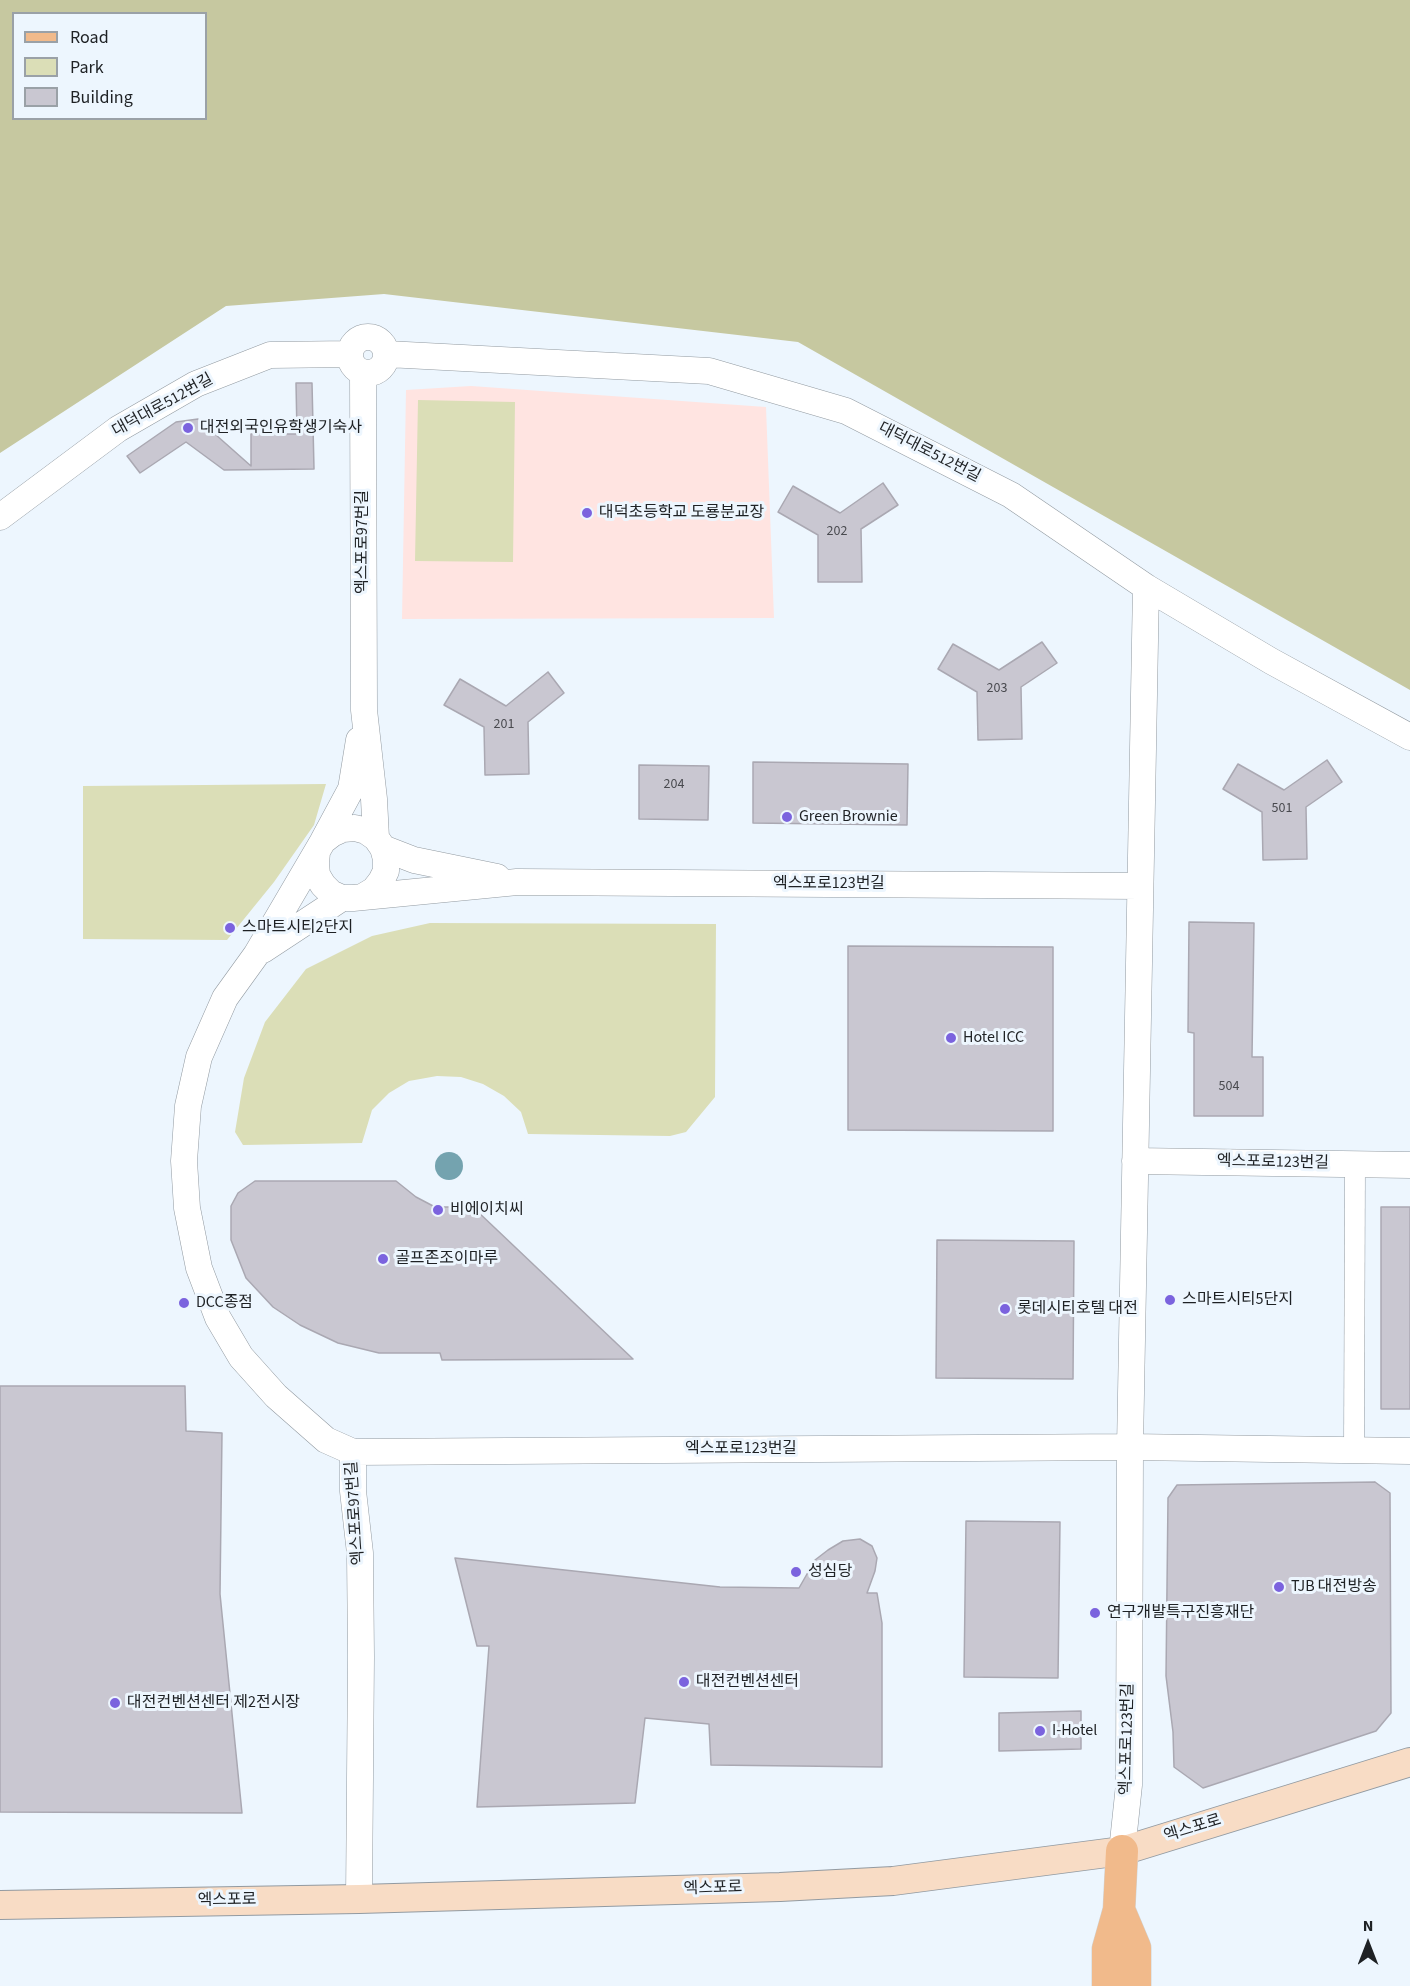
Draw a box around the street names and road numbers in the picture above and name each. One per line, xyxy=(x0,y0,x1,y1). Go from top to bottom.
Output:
street label: 대덕대로512번길 xyxy=(109,370,217,442)
street label: 대덕대로512번길 xyxy=(875,419,983,487)
street label: 엑스포로97번길 xyxy=(353,490,373,594)
street label: 엑스포로123번길 xyxy=(773,874,885,894)
street label: 엑스포로123번길 xyxy=(1217,1152,1329,1174)
street label: 엑스포로123번길 xyxy=(685,1439,797,1459)
street label: 엑스포로97번길 xyxy=(343,1460,369,1566)
street label: 엑스포로123번길 xyxy=(1117,1683,1139,1795)
street label: 엑스포로 xyxy=(1162,1811,1224,1847)
street label: 엑스포로 xyxy=(683,1878,743,1900)
street label: 엑스포로 xyxy=(197,1891,257,1911)

